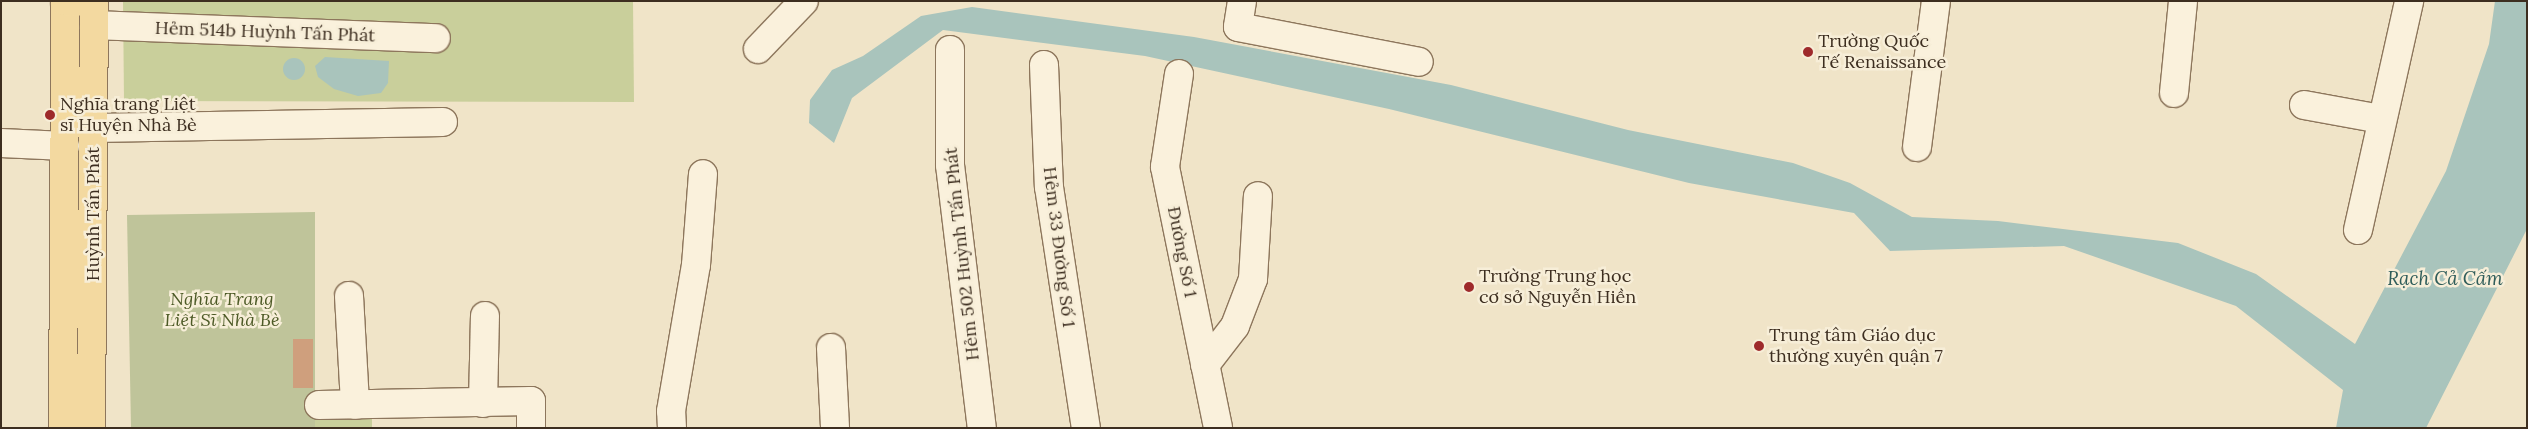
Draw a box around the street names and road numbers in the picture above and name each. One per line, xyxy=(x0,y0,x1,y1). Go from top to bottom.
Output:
street label: Hẻm 514b Huỳnh Tấn Phát xyxy=(154,17,376,47)
street label: Hẻm 502 Huỳnh Tấn Phát xyxy=(940,146,984,362)
street label: Huỳnh Tấn Phát xyxy=(82,147,104,281)
street label: Hẻm 33 Đường Số 1 xyxy=(1038,165,1080,329)
street label: Đường Số 1 xyxy=(1163,205,1201,299)

